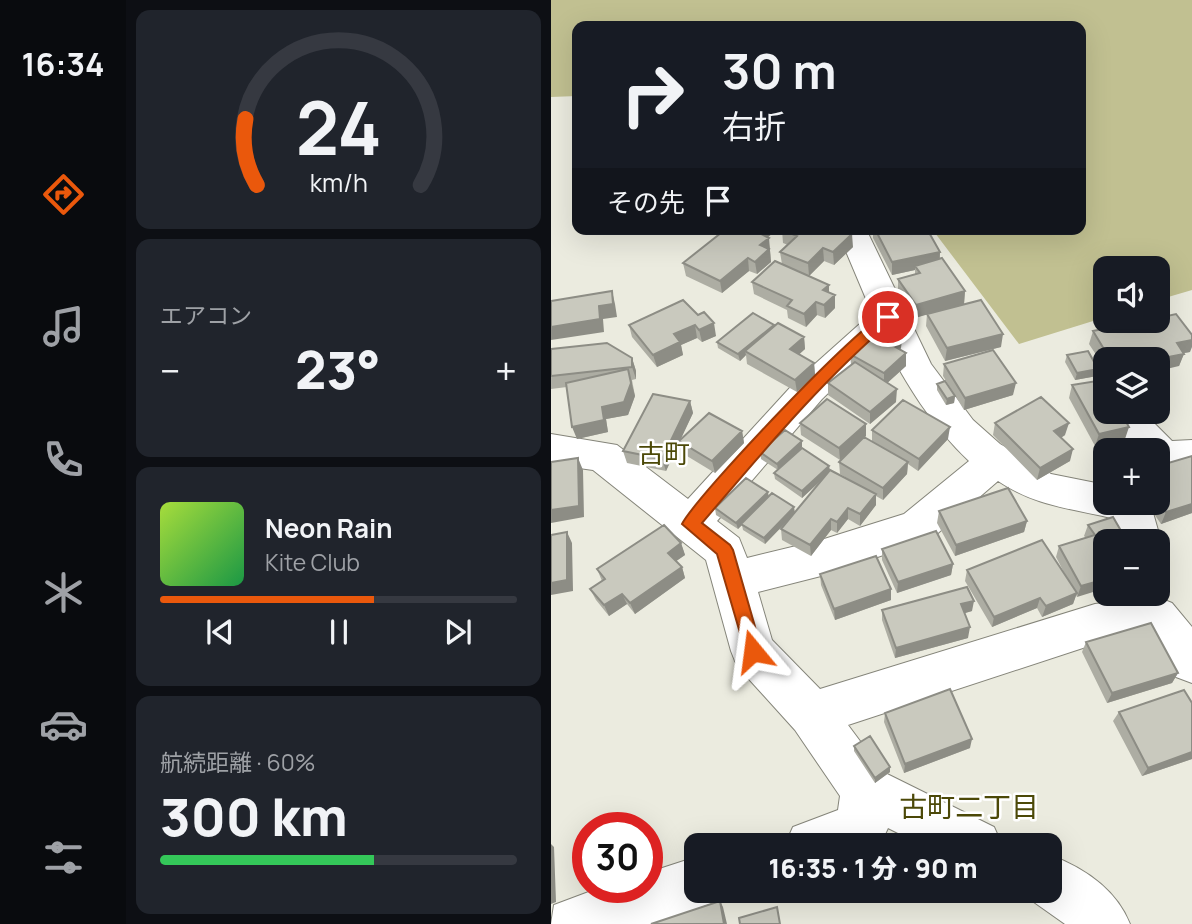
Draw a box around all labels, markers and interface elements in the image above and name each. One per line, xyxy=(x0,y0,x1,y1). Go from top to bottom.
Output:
text: 30 m xyxy=(722,37,837,104)
text: 16:34 xyxy=(22,42,104,86)
icon: right xyxy=(607,49,698,140)
text: 24 xyxy=(295,78,382,178)
text: 右折 xyxy=(722,104,786,148)
text: km/h xyxy=(309,165,368,200)
icon: directions xyxy=(39,170,88,219)
icon: arrive xyxy=(699,182,737,220)
text: その先 xyxy=(607,184,685,220)
map controls xyxy=(1093,256,1170,606)
button: sound xyxy=(1093,256,1170,333)
pin xyxy=(858,287,918,347)
icon: arrive xyxy=(869,298,907,336)
text: エアコン xyxy=(160,299,252,331)
icon: music xyxy=(39,302,88,351)
text: 23° xyxy=(295,334,381,405)
text: − xyxy=(160,344,181,396)
text: + xyxy=(495,344,517,396)
button: layers xyxy=(1093,347,1170,424)
icon: phone xyxy=(39,435,88,484)
district label: 古町 xyxy=(638,435,690,471)
button: + xyxy=(1093,438,1170,515)
text: Neon Rain xyxy=(265,510,393,546)
button: − xyxy=(1093,529,1170,606)
text: Kite Club xyxy=(265,546,360,578)
icon: climate xyxy=(39,568,88,617)
icon: previous xyxy=(201,613,239,651)
icon: pause xyxy=(320,613,358,651)
icon: next xyxy=(439,613,477,651)
position arrow xyxy=(716,614,790,688)
icon: car xyxy=(39,700,88,749)
text: 航続距離 · 60% xyxy=(160,746,315,778)
text: 300 km xyxy=(160,781,348,852)
district label: 古町二丁目 xyxy=(899,787,1039,825)
speed limit sign: 30 xyxy=(572,812,663,903)
icon: filters xyxy=(39,833,88,882)
text: 16:35 · 1 分 · 90 m xyxy=(768,850,978,886)

